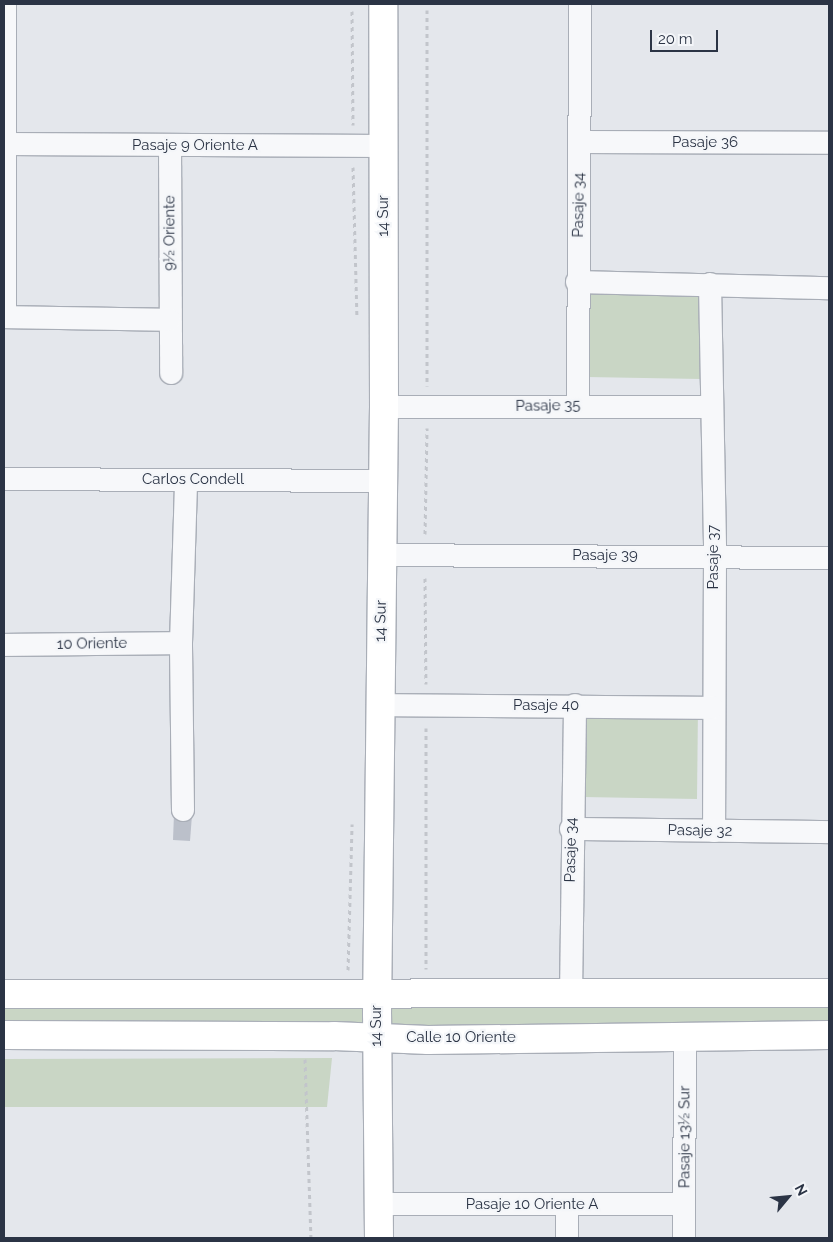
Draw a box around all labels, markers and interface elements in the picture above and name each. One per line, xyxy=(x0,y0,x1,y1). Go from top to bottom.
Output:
scale bar xyxy=(653,20,720,52)
text: 20 m xyxy=(658,30,693,48)
street label: Pasaje 36 xyxy=(672,134,738,152)
street label: Pasaje 9 Oriente A xyxy=(132,137,258,155)
street label: Pasaje 34 xyxy=(569,172,589,238)
street label: 9½ Oriente xyxy=(161,195,179,271)
street label: 14 Sur xyxy=(375,195,393,237)
street label: Pasaje 35 xyxy=(515,396,581,416)
street label: Carlos Condell xyxy=(142,471,244,489)
street label: Pasaje 37 xyxy=(705,525,723,589)
street label: Pasaje 39 xyxy=(572,547,638,565)
street label: 14 Sur xyxy=(372,600,390,642)
street label: 10 Oriente xyxy=(57,634,127,654)
street label: Pasaje 40 xyxy=(513,697,579,715)
street label: Pasaje 34 xyxy=(561,817,581,883)
street label: Pasaje 32 xyxy=(668,821,732,841)
street label: 14 Sur xyxy=(368,1005,386,1047)
street label: Calle 10 Oriente xyxy=(406,1029,516,1047)
street label: Pasaje 13½ Sur xyxy=(676,1086,694,1188)
north arrow xyxy=(763,1172,813,1222)
text: N xyxy=(792,1181,811,1198)
street label: Pasaje 10 Oriente A xyxy=(465,1196,599,1214)

